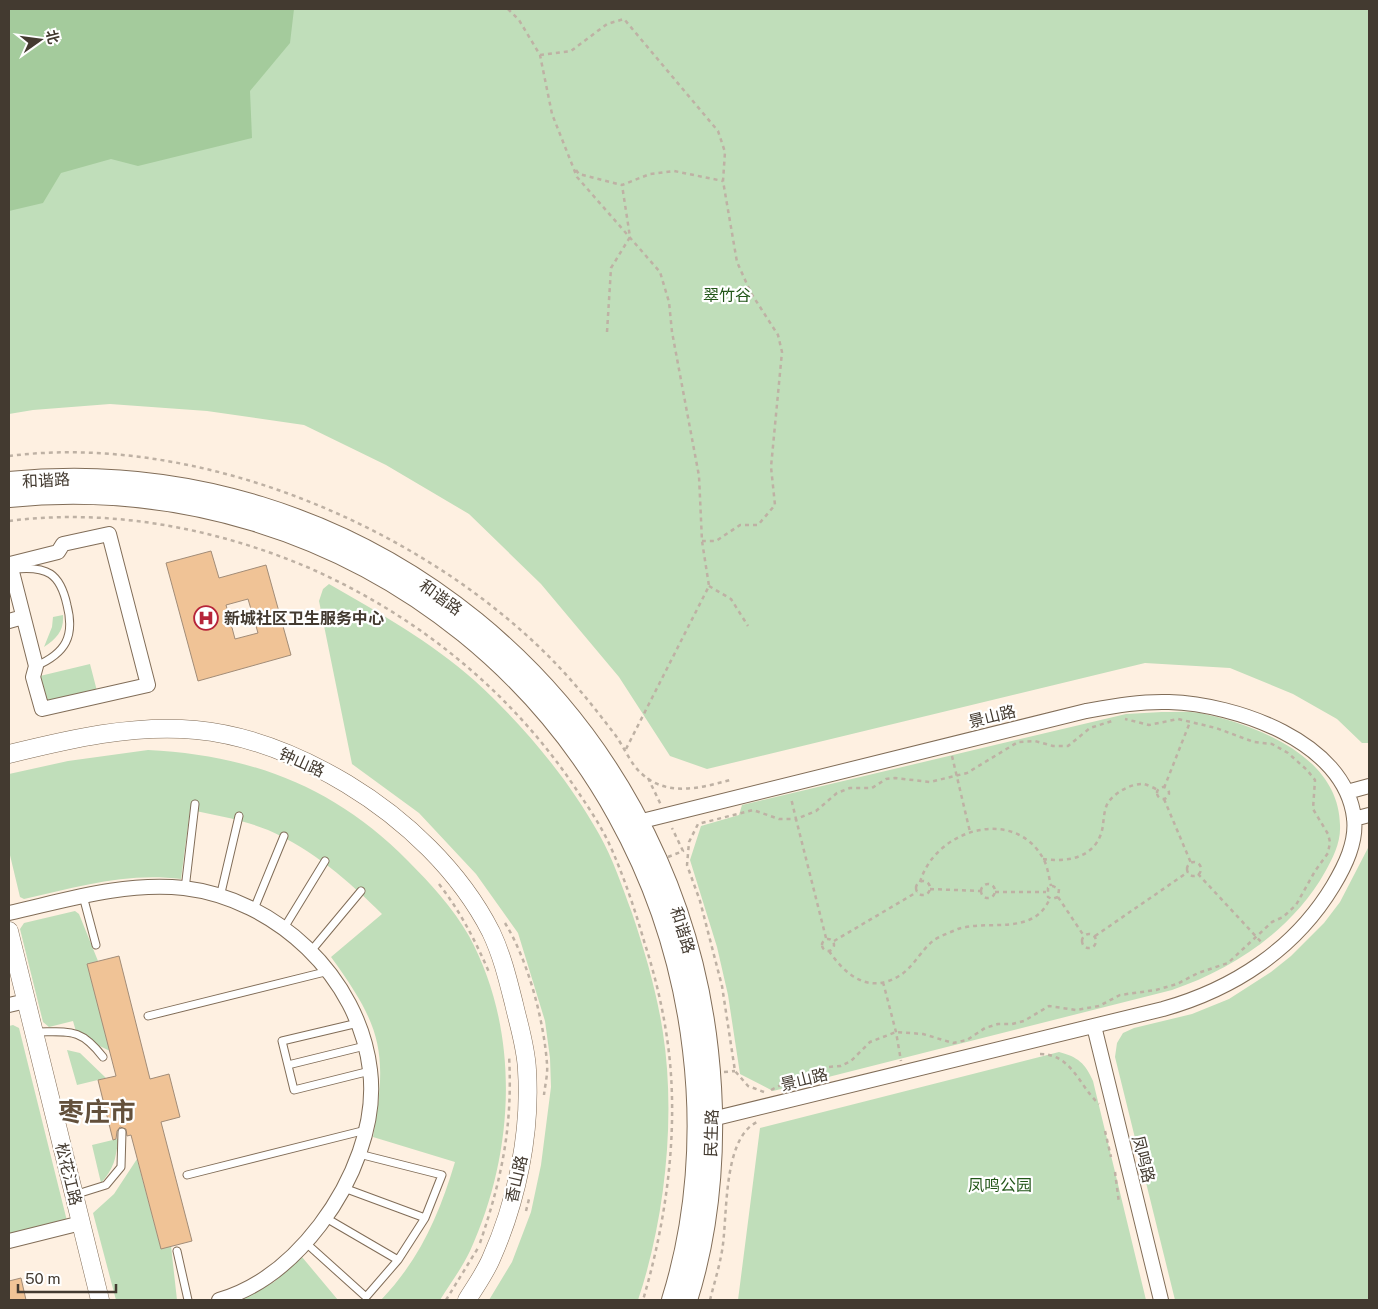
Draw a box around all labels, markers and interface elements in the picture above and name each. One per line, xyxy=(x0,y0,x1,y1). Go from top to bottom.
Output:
north arrow xyxy=(15,15,65,65)
text: 北 xyxy=(43,28,62,46)
park label: 翠竹谷 xyxy=(703,286,751,305)
street label: 和谐路 xyxy=(22,470,70,491)
street label: 和谐路 xyxy=(416,576,466,619)
hospital icon: 新城社区卫生服务中心 xyxy=(193,605,219,631)
place label: 新城社区卫生服务中心 xyxy=(224,609,384,628)
street label: 景山路 xyxy=(967,701,1018,732)
street label: 钟山路 xyxy=(276,744,328,781)
street label: 和谐路 xyxy=(666,904,699,956)
street label: 景山路 xyxy=(779,1064,830,1095)
district label: 枣庄市 xyxy=(58,1096,136,1127)
street label: 民生路 xyxy=(701,1109,722,1157)
street label: 凤鸣路 xyxy=(1128,1134,1159,1185)
street label: 松花江路 xyxy=(52,1141,85,1207)
street label: 香山路 xyxy=(502,1154,531,1205)
park label: 凤鸣公园 xyxy=(968,1176,1032,1195)
scale bar xyxy=(18,1262,115,1294)
text: 50 m xyxy=(25,1270,60,1287)

